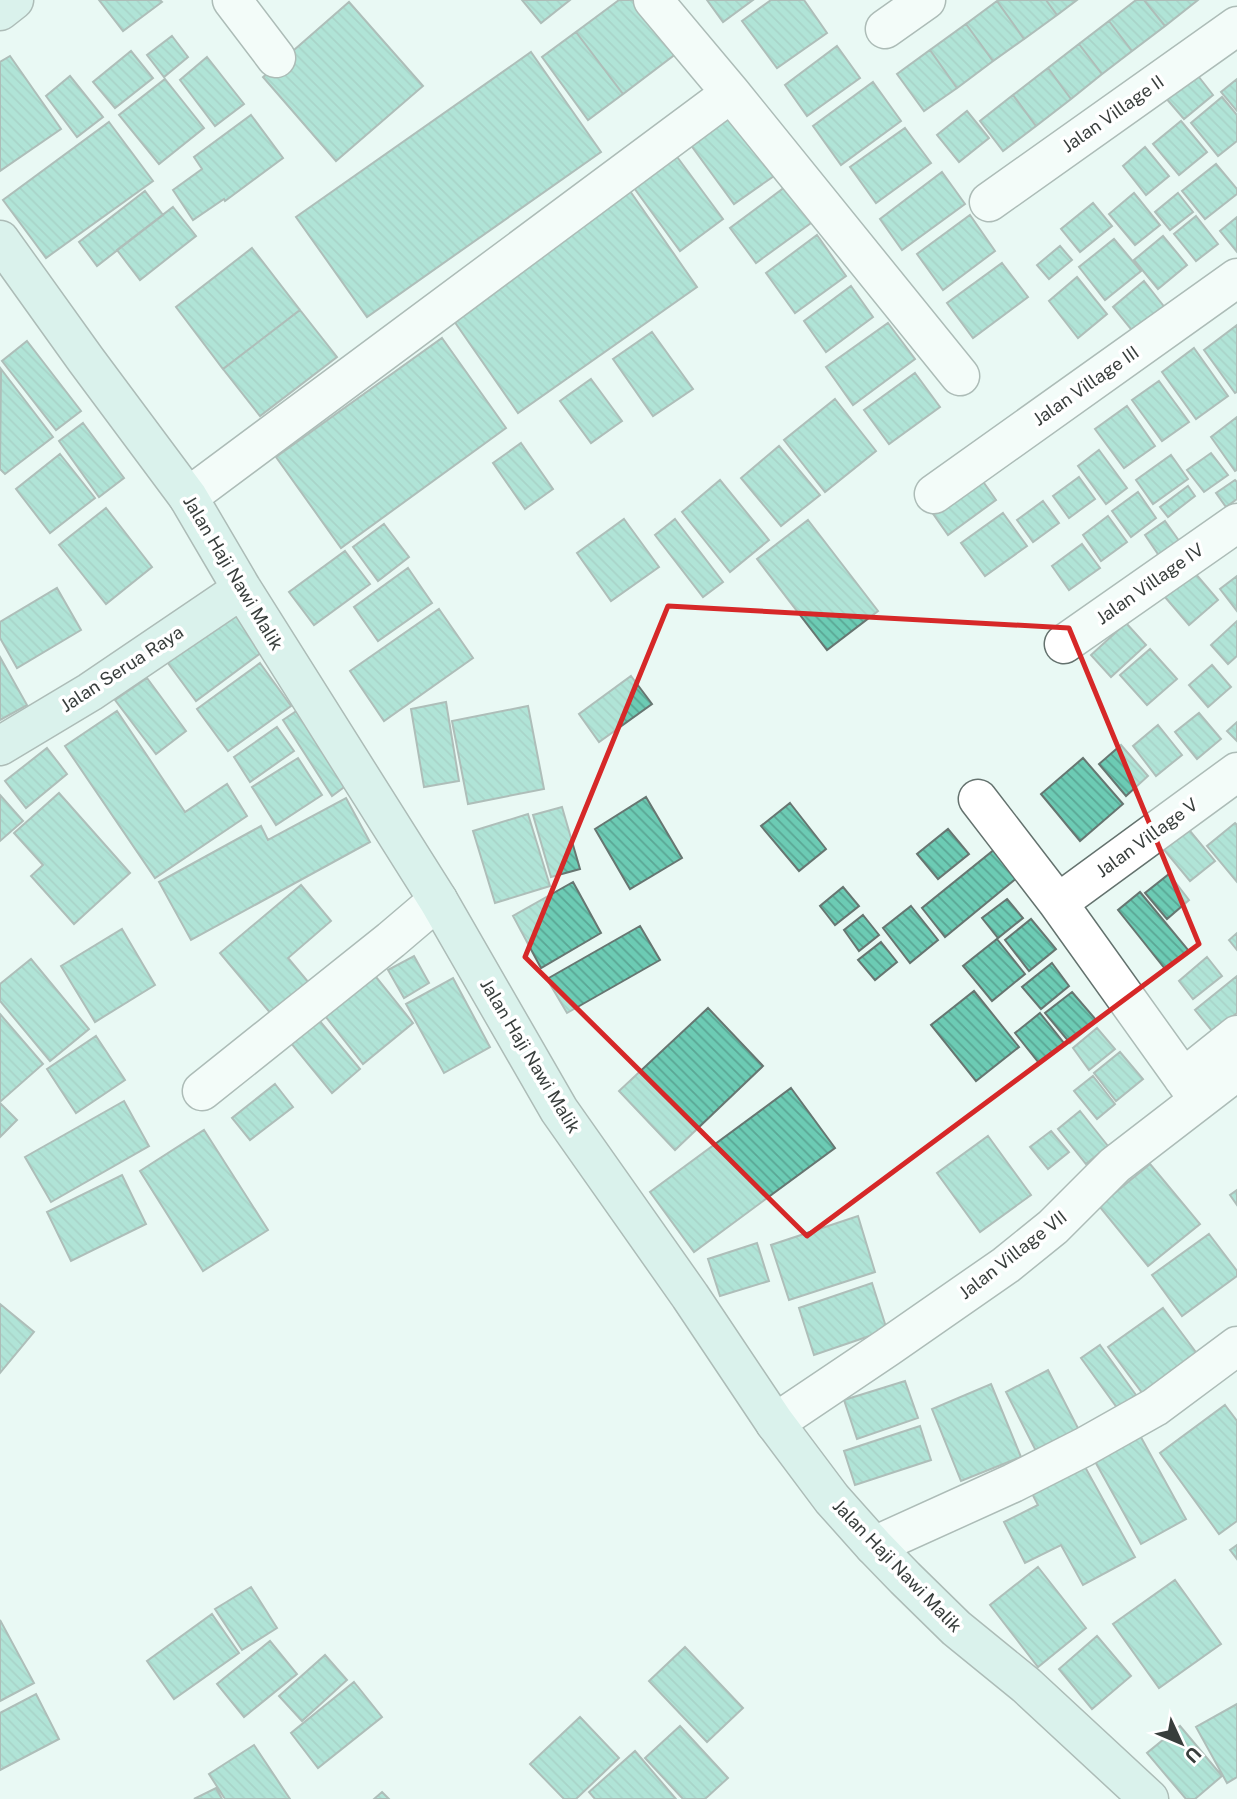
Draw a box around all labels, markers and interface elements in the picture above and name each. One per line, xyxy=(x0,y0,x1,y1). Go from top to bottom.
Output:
street label: Jalan Village II xyxy=(1058,71,1168,156)
street label: Jalan Village III xyxy=(1029,341,1143,430)
street label: Jalan Haji Nawi Malik xyxy=(179,492,288,654)
street label: Jalan Village IV xyxy=(1092,539,1207,628)
street label: Jalan Serua Raya xyxy=(56,621,187,716)
street label: Jalan Village V xyxy=(1092,794,1202,882)
street label: Jalan Haji Nawi Malik xyxy=(476,975,585,1137)
street label: Jalan Village VII xyxy=(955,1206,1071,1303)
street label: Jalan Haji Nawi Malik xyxy=(829,1495,966,1636)
north arrow xyxy=(1146,1708,1216,1778)
text: U xyxy=(1181,1742,1206,1767)

